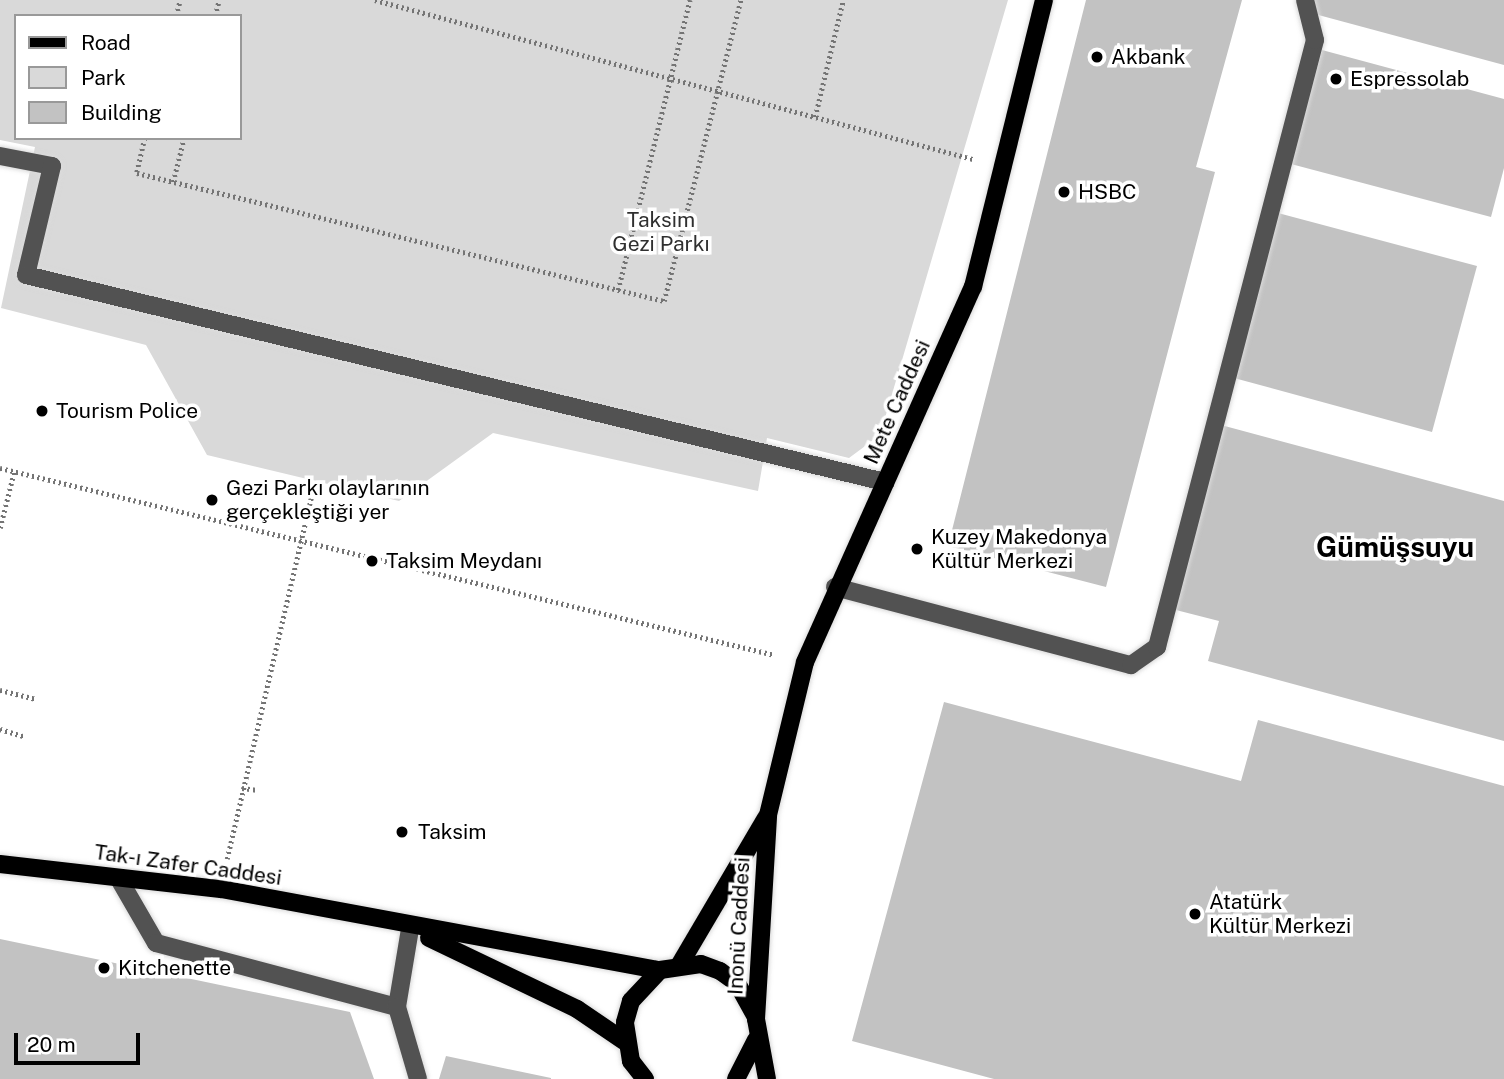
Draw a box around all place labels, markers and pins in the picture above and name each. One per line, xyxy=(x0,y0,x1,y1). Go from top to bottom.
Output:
place label: Akbank xyxy=(1111,44,1186,70)
marker: Akbank xyxy=(1089,49,1105,65)
place label: Espressolab xyxy=(1350,66,1469,92)
marker: Espressolab xyxy=(1328,71,1344,87)
place label: HSBC xyxy=(1078,179,1137,205)
marker: HSBC xyxy=(1056,184,1072,200)
place label: Tourism Police xyxy=(56,398,198,424)
marker: Tourism Police xyxy=(34,403,50,419)
place label: Gezi Parkı olaylarının gerçekleştiği yer xyxy=(226,475,430,525)
marker: Gezi Parkı olaylarının gerçekleştiği yer xyxy=(204,492,220,508)
place label: Kuzey Makedonya Kültür Merkezi xyxy=(931,524,1107,574)
marker: Kuzey Makedonya Kültür Merkezi xyxy=(909,541,925,557)
place label: Taksim Meydanı xyxy=(386,548,542,574)
marker: Taksim Meydanı xyxy=(364,553,380,569)
place label: Taksim xyxy=(418,819,487,845)
marker: Taksim xyxy=(392,822,412,842)
place label: Atatürk Kültür Merkezi xyxy=(1209,889,1351,939)
marker: Atatürk Kültür Merkezi xyxy=(1187,906,1203,922)
place label: Kitchenette xyxy=(118,955,231,981)
marker: Kitchenette xyxy=(96,960,112,976)

